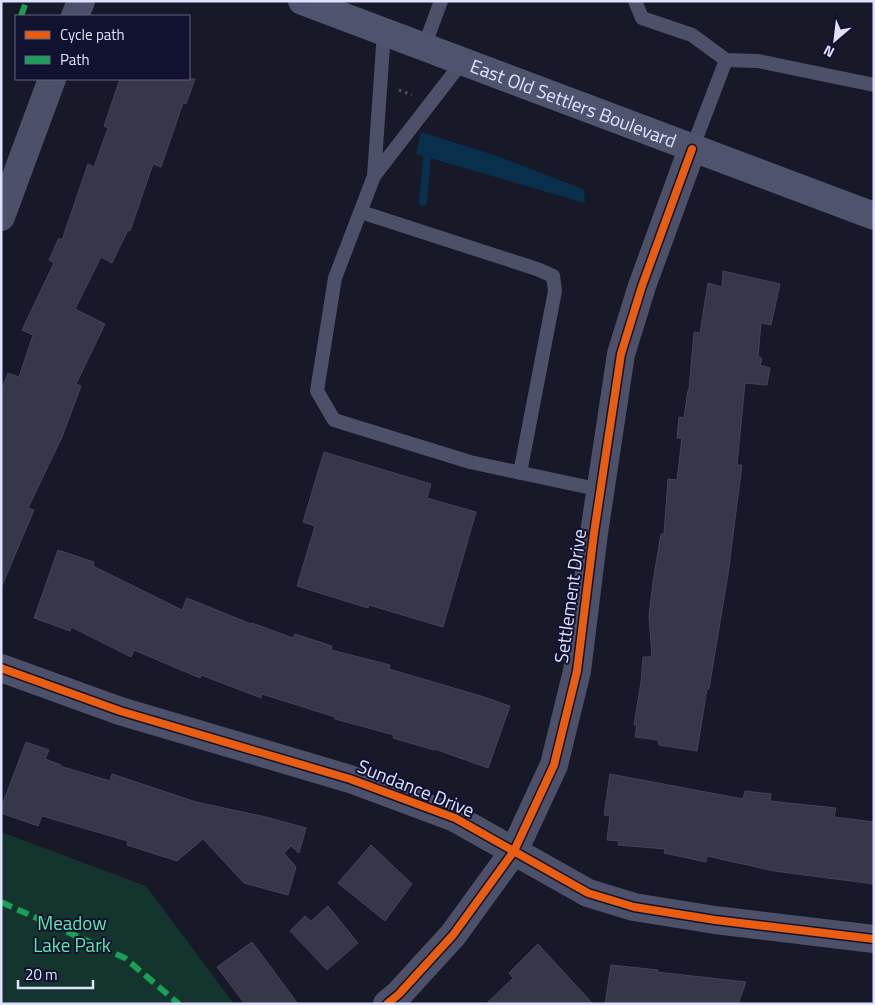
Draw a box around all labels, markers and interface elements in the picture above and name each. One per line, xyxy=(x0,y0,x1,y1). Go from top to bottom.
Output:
legend xyxy=(15,15,190,80)
north arrow xyxy=(810,15,860,65)
text: Cycle path xyxy=(60,23,125,46)
text: N xyxy=(819,40,838,63)
text: Path xyxy=(60,48,90,71)
street label: East Old Settlers Boulevard xyxy=(466,51,681,155)
street label: Settlement Drive xyxy=(546,527,593,665)
street label: Sundance Drive xyxy=(353,751,479,824)
park label: Meadow Lake Park xyxy=(33,908,111,959)
scale bar xyxy=(18,958,92,990)
text: 20 m xyxy=(25,963,58,986)

